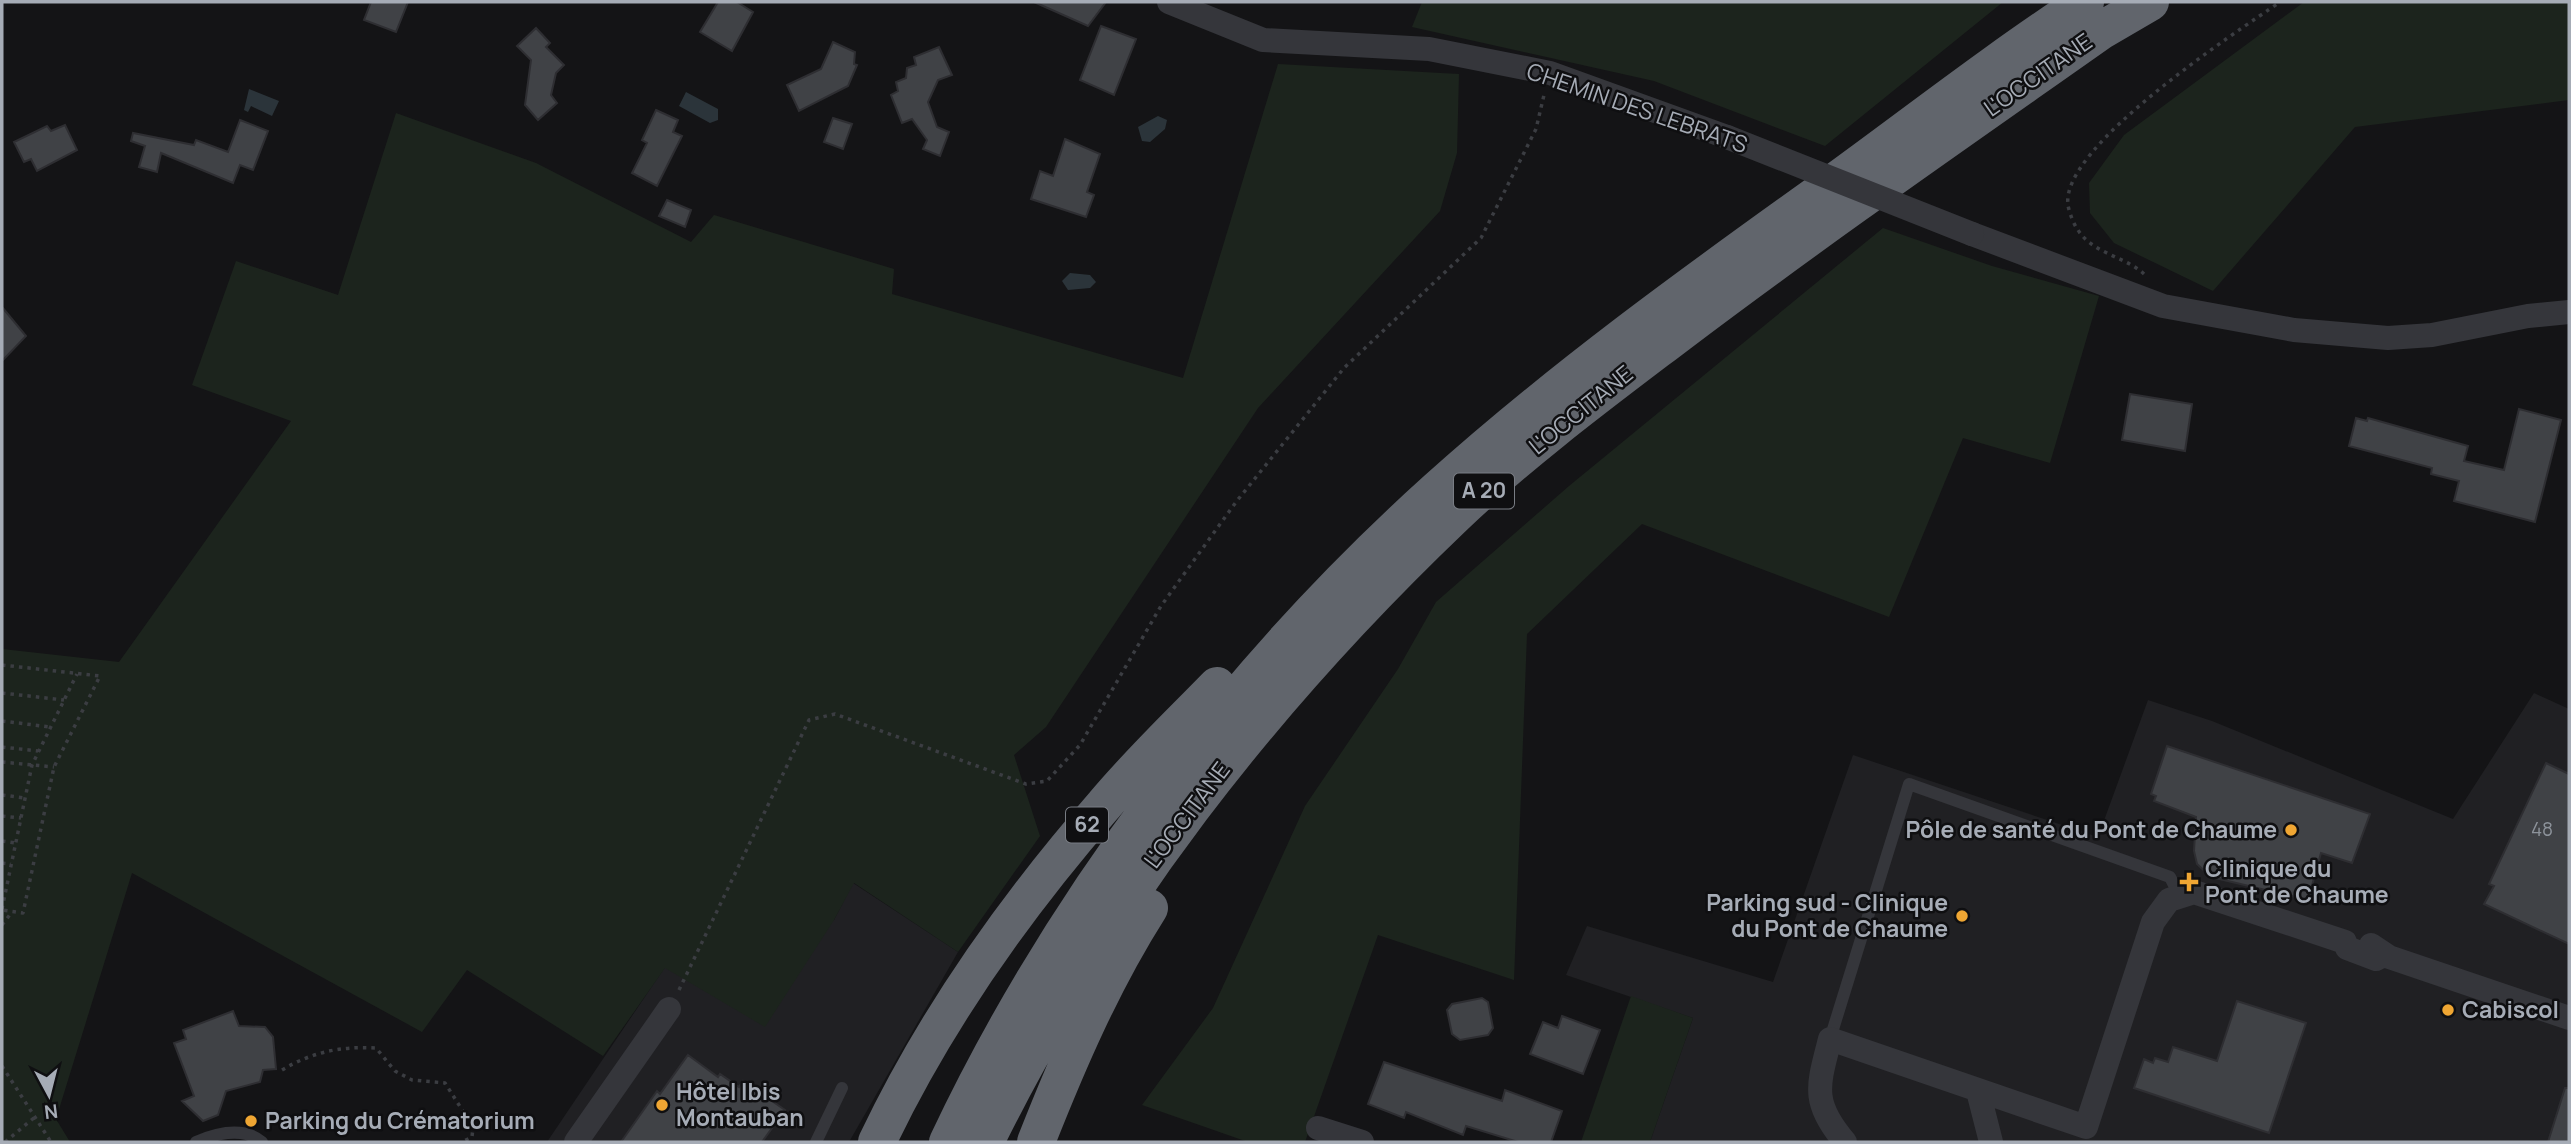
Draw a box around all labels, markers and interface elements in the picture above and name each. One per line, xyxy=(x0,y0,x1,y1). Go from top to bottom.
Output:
street label: L'OCCITANE xyxy=(1977,25,2098,123)
street label: CHEMIN DES LEBRATS xyxy=(1523,54,1752,160)
street label: L'OCCITANE xyxy=(1522,357,1639,461)
road number: A 20 xyxy=(1454,474,1514,508)
street label: L'OCCITANE xyxy=(1136,755,1237,874)
road number: 62 xyxy=(1066,808,1108,842)
place label: Pôle de santé du Pont de Chaume xyxy=(1905,813,2277,845)
house number: 48 xyxy=(2531,816,2553,842)
marker: Pôle de santé du Pont de Chaume xyxy=(2283,822,2299,838)
place label: Clinique du Pont de Chaume xyxy=(2205,852,2389,910)
marker: Clinique du Pont de Chaume xyxy=(2179,872,2199,892)
place label: Parking sud - Clinique du Pont de Chaume xyxy=(1706,886,1948,944)
marker: Parking sud - Clinique du Pont de Chaume xyxy=(1954,908,1970,924)
place label: Cabiscol xyxy=(2462,993,2559,1025)
marker: Cabiscol xyxy=(2440,1002,2456,1018)
north arrow xyxy=(14,1060,84,1130)
place label: Hôtel Ibis Montauban xyxy=(676,1075,804,1133)
marker: Hôtel Ibis Montauban xyxy=(654,1097,670,1113)
text: N xyxy=(43,1098,59,1126)
place label: Parking du Crématorium xyxy=(265,1104,535,1136)
marker: Parking du Crématorium xyxy=(243,1113,259,1129)

